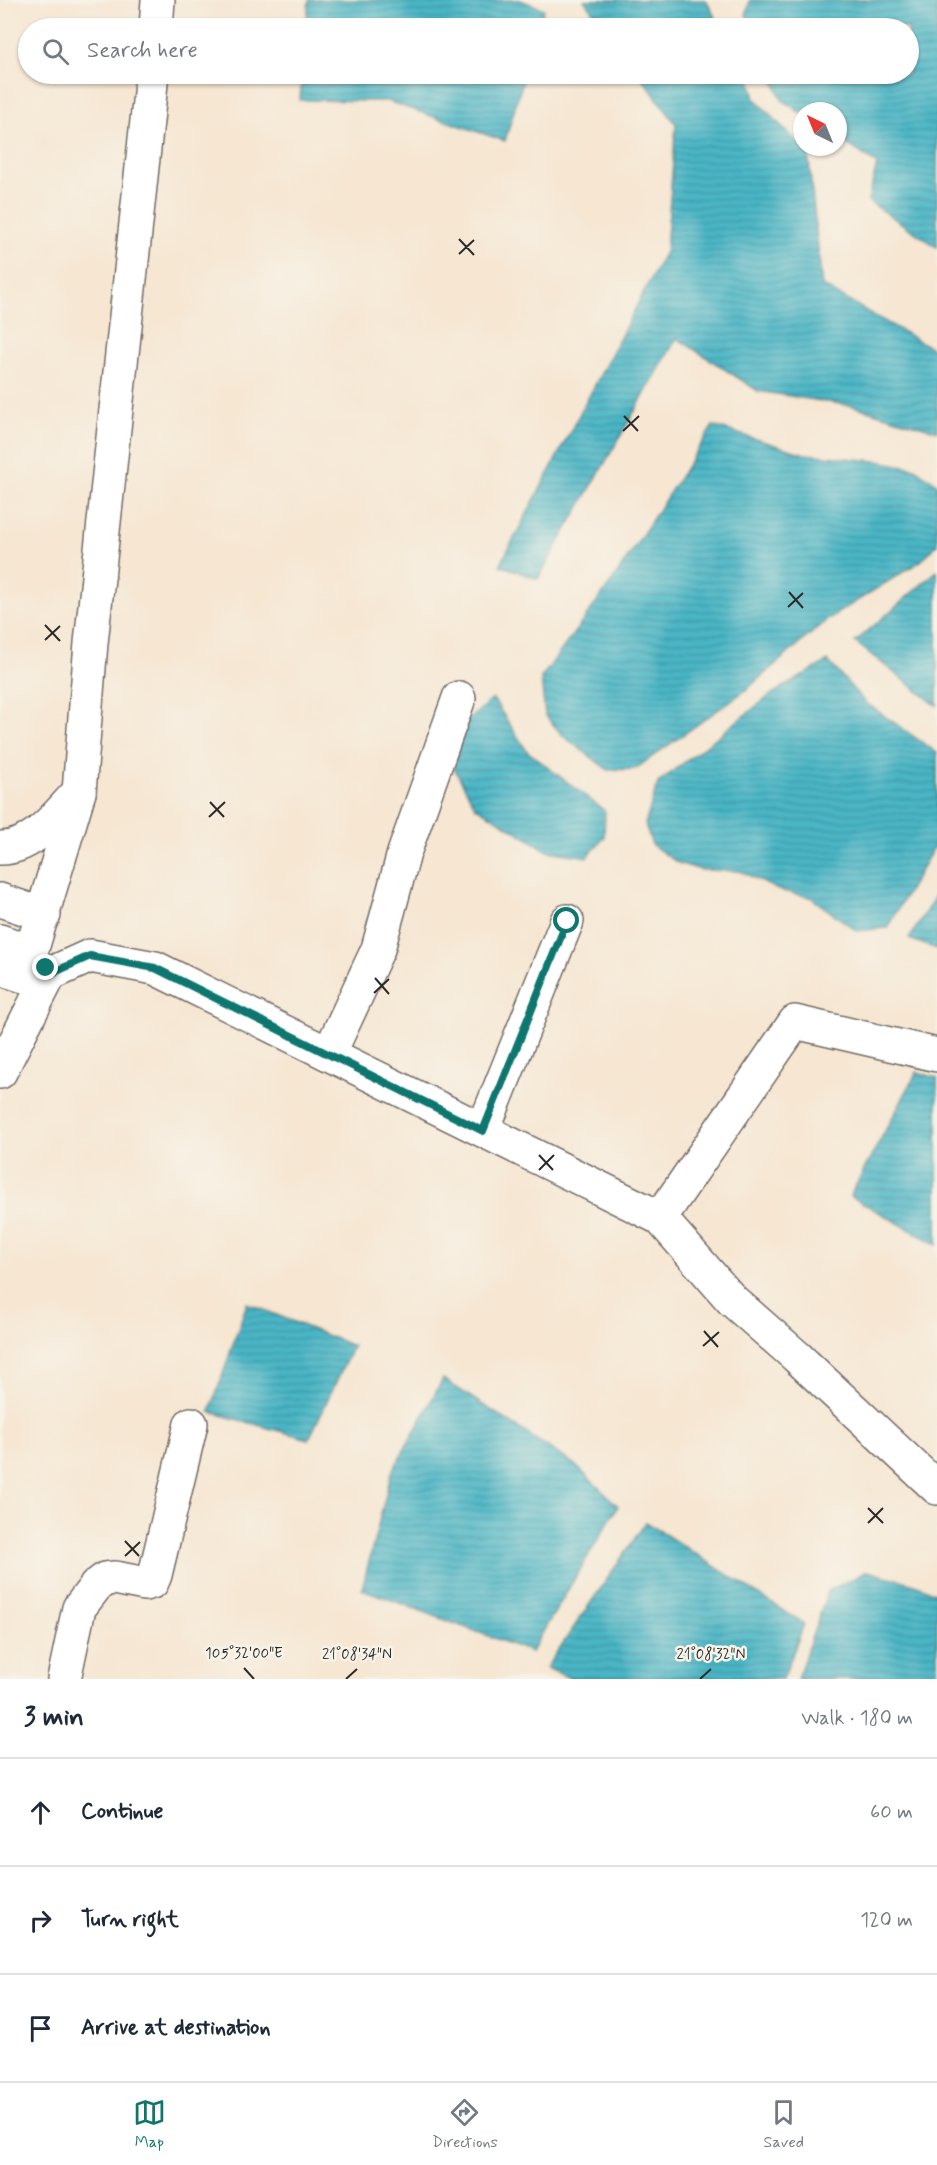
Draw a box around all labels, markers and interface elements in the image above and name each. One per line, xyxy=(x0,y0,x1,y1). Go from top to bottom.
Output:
search box xyxy=(18,18,919,84)
icon: search xyxy=(39,35,72,68)
text: Search here xyxy=(87,37,198,65)
north arrow xyxy=(793,102,847,156)
route start xyxy=(553,907,579,933)
route end xyxy=(32,954,58,980)
text: 105°32'00"E xyxy=(205,1644,283,1664)
text: 21°08'34"N xyxy=(322,1645,392,1665)
text: 21°08'32"N xyxy=(677,1645,745,1665)
text: 3 min xyxy=(24,1701,84,1735)
text: Walk · 180 m xyxy=(801,1705,913,1732)
icon: ahead xyxy=(24,1796,57,1829)
text: Continue xyxy=(81,1798,163,1826)
text: 60 m xyxy=(870,1799,913,1826)
icon: right xyxy=(24,1904,57,1937)
text: Turn right xyxy=(81,1906,179,1934)
text: 120 m xyxy=(860,1907,913,1934)
icon: arrive xyxy=(24,2012,57,2045)
text: Arrive at destination xyxy=(81,2014,271,2042)
tab: Map xyxy=(133,2096,166,2153)
tab: Directions xyxy=(432,2096,498,2153)
tab: Saved xyxy=(764,2096,804,2153)

